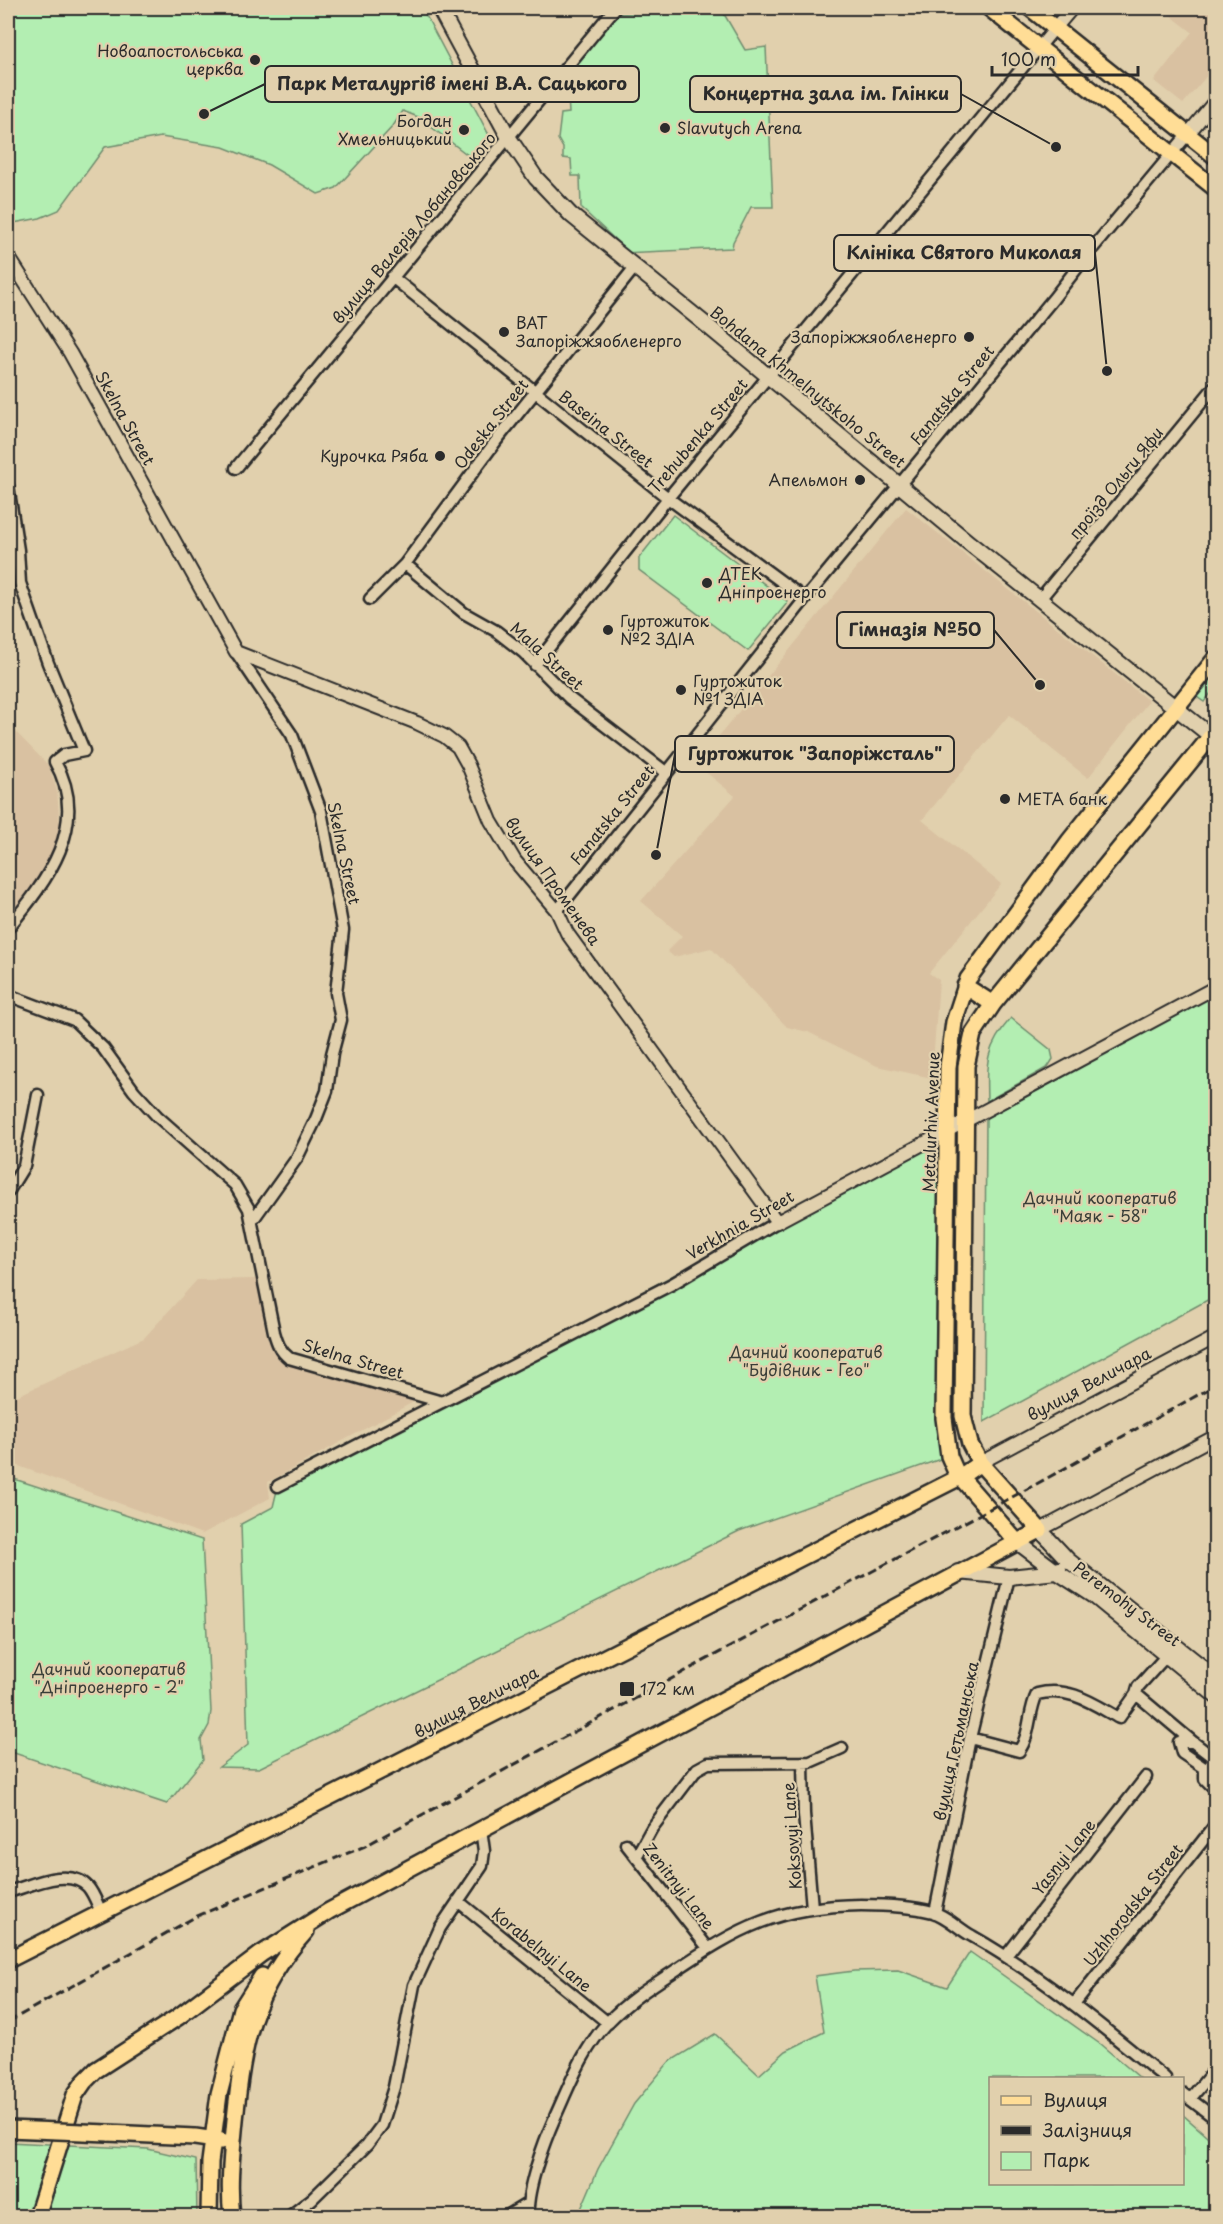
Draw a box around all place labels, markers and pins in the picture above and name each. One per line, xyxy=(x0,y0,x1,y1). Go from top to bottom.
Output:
place label: Новоапостольська церква xyxy=(97,38,243,80)
marker: Новоапостольська церква xyxy=(248,53,262,67)
callout: Парк Металургів імені В.А. Сацького xyxy=(265,66,639,102)
callout: Концертна зала ім. Глінки xyxy=(690,76,961,112)
place label: Богдан Хмельницький xyxy=(338,108,452,150)
place label: Slavutych Arena xyxy=(677,115,802,139)
marker: Slavutych Arena xyxy=(658,121,672,135)
marker: Богдан Хмельницький xyxy=(457,123,471,137)
callout: Клініка Святого Миколая xyxy=(834,235,1095,271)
place label: ВАТ Запоріжжяобленерго xyxy=(516,310,682,352)
place label: Запоріжжяобленерго xyxy=(791,324,957,348)
marker: ВАТ Запоріжжяобленерго xyxy=(497,325,511,339)
marker: Запоріжжяобленерго xyxy=(962,330,976,344)
place label: Курочка Ряба xyxy=(320,443,428,467)
marker: Курочка Ряба xyxy=(433,449,447,463)
place label: Апельмон xyxy=(768,467,848,491)
marker: Апельмон xyxy=(853,473,867,487)
place label: ДТЕК Дніпроенерго xyxy=(718,561,827,603)
marker: ДТЕК Дніпроенерго xyxy=(700,576,714,590)
place label: Гуртожиток №2 ЗДІА xyxy=(620,608,709,650)
callout: Гімназія №50 xyxy=(837,612,994,648)
marker: Гуртожиток №2 ЗДІА xyxy=(601,623,615,637)
place label: Гуртожиток №1 ЗДІА xyxy=(693,668,782,710)
marker: Гуртожиток №1 ЗДІА xyxy=(674,683,688,697)
callout: Гуртожиток "Запоріжсталь" xyxy=(675,736,954,772)
place label: МЕТА банк xyxy=(1017,786,1108,810)
marker: МЕТА банк xyxy=(998,792,1012,806)
place label: 172 км xyxy=(640,1676,695,1700)
marker: 172 км xyxy=(618,1680,636,1698)

